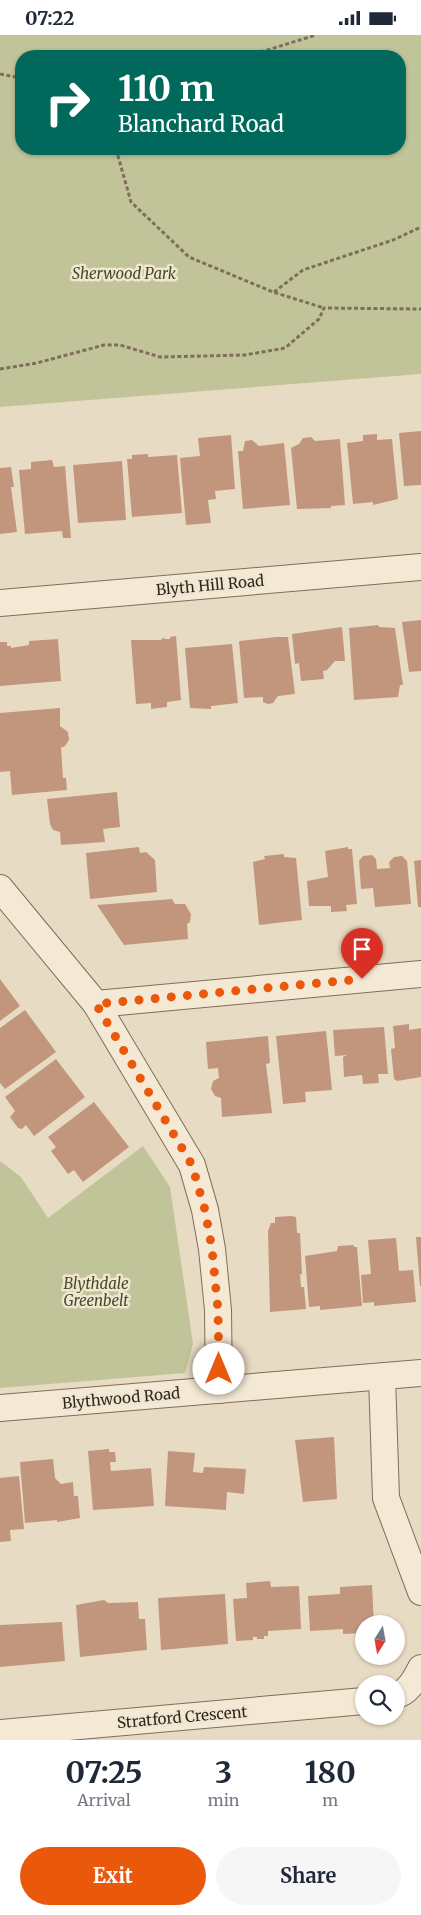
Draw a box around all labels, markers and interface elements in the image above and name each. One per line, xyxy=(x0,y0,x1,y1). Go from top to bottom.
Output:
text: 07:22 xyxy=(25,6,74,30)
text: 110 m xyxy=(118,67,215,111)
icon: right xyxy=(35,70,100,135)
text: Blanchard Road xyxy=(118,110,284,138)
park label: Sherwood Park xyxy=(72,264,177,283)
street label: Blyth Hill Road xyxy=(155,571,265,599)
pin xyxy=(341,928,383,979)
icon: arrive xyxy=(348,935,376,963)
park label: Blythdale Greenbelt xyxy=(63,1274,129,1310)
position arrow xyxy=(192,1342,244,1394)
street label: Blythwood Road xyxy=(61,1383,181,1413)
north arrow xyxy=(355,1615,405,1665)
map controls xyxy=(355,1615,405,1725)
button: search xyxy=(355,1675,405,1725)
street label: Stratford Crescent xyxy=(116,1702,248,1732)
text: 07:25 xyxy=(65,1753,143,1791)
text: 3 xyxy=(215,1753,232,1791)
text: 180 xyxy=(305,1753,356,1791)
text: Arrival xyxy=(77,1790,131,1810)
text: min xyxy=(208,1790,239,1810)
text: m xyxy=(322,1790,338,1810)
button: Exit xyxy=(20,1847,206,1905)
button: Share xyxy=(216,1847,401,1905)

